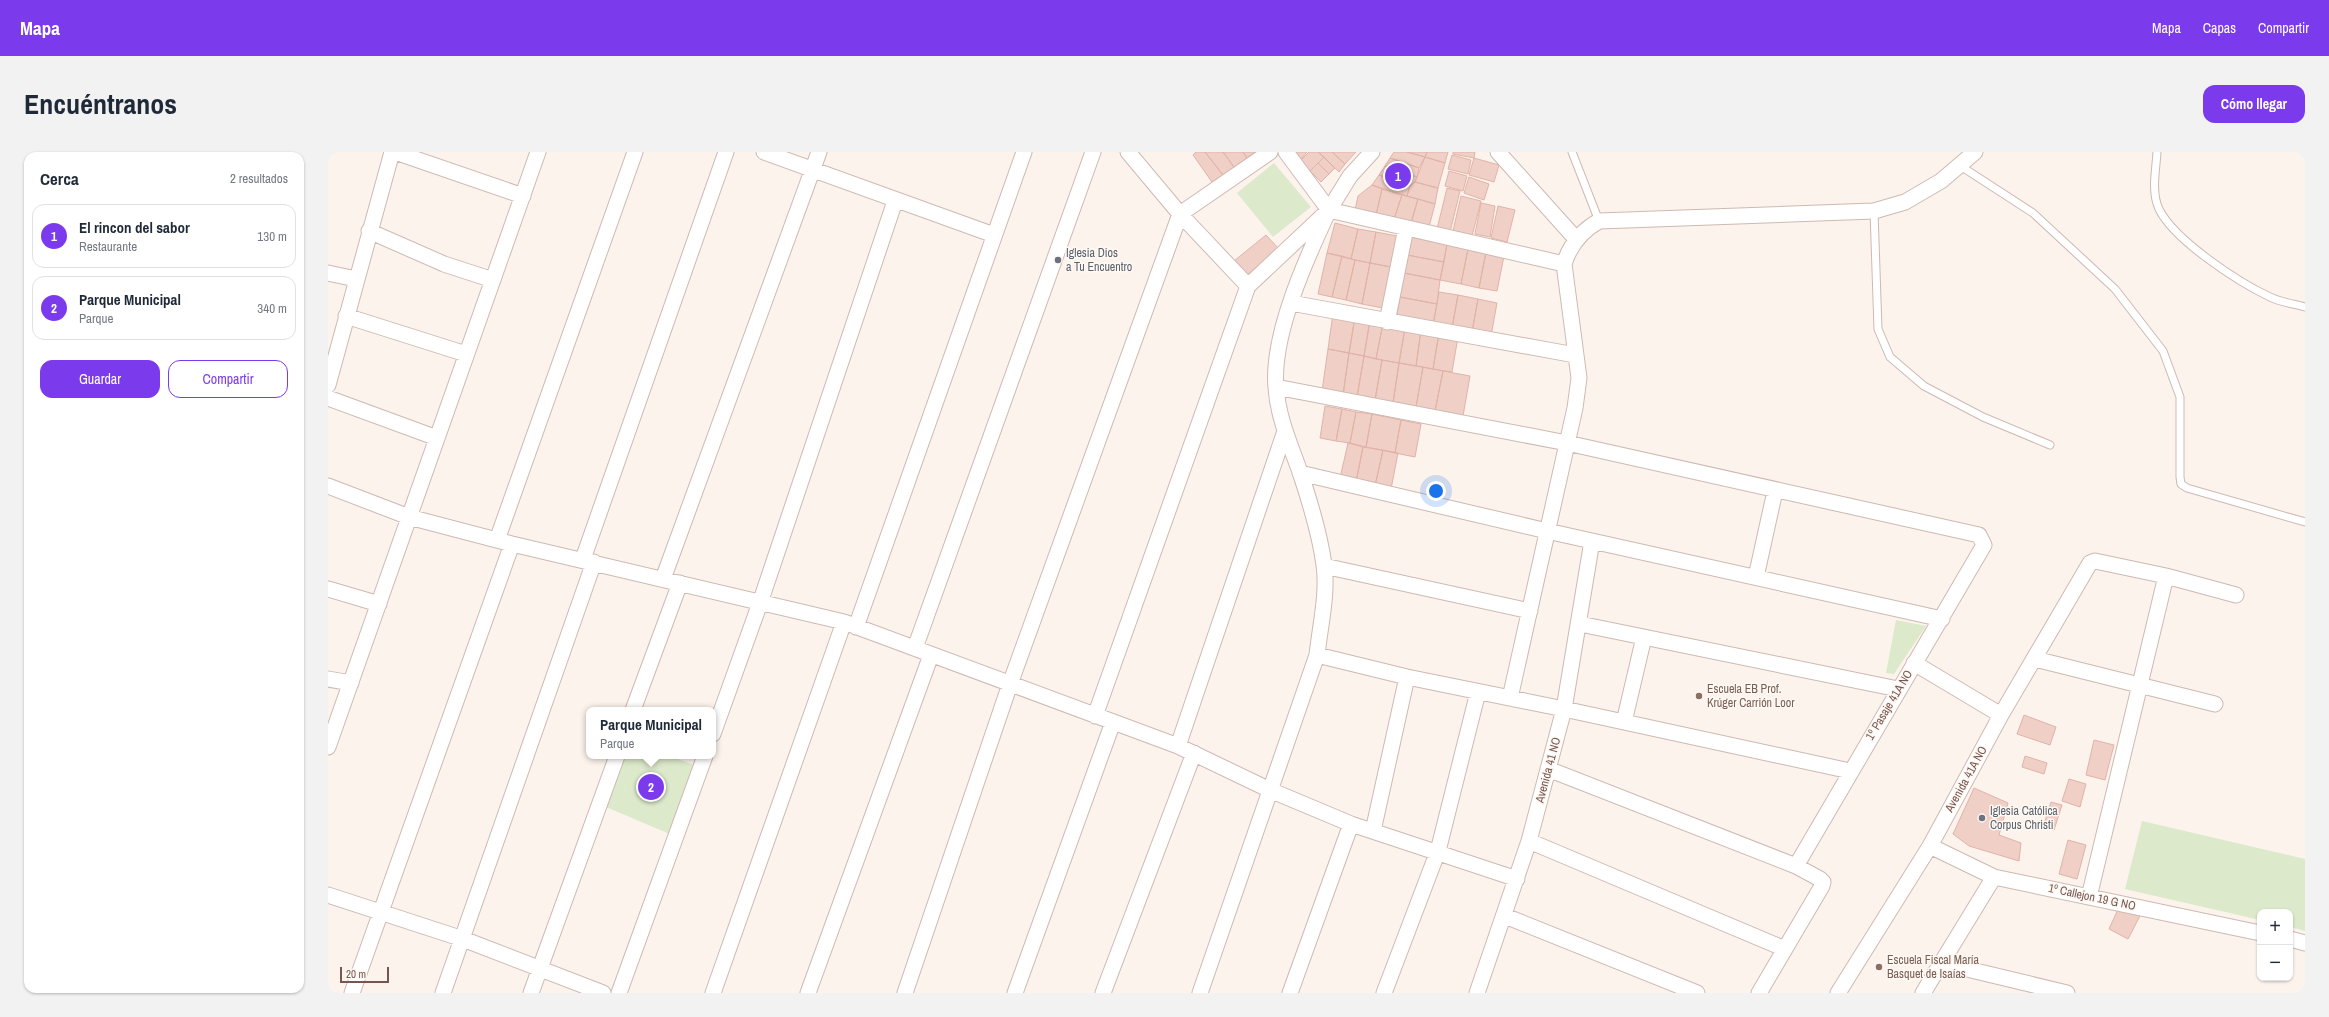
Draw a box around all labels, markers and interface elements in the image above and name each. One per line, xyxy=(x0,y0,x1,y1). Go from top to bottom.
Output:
text: Mapa xyxy=(20,15,60,41)
text: Mapa xyxy=(2152,19,2181,37)
text: Capas xyxy=(2203,19,2236,37)
text: Compartir xyxy=(2258,19,2309,37)
text: Encuéntranos xyxy=(24,85,177,123)
button: Cómo llegar xyxy=(2203,85,2305,123)
pin: 1 xyxy=(1385,161,1411,191)
text: Cerca xyxy=(40,167,79,190)
text: 2 resultados xyxy=(230,170,288,187)
text: El rincon del sabor xyxy=(79,217,190,238)
text: 1 xyxy=(51,228,57,245)
text: 130 m xyxy=(257,228,287,245)
text: Restaurante xyxy=(79,238,137,255)
place label: Iglesia Dios a Tu Encuentro xyxy=(1066,245,1132,275)
marker: Iglesia Dios a Tu Encuentro xyxy=(1053,255,1063,265)
text: Parque Municipal xyxy=(79,289,181,310)
text: 2 xyxy=(51,300,57,317)
text: 340 m xyxy=(257,300,287,317)
text: Parque xyxy=(79,310,113,327)
button: Guardar xyxy=(40,360,160,398)
button: Compartir xyxy=(168,360,288,398)
your location xyxy=(1426,481,1446,501)
street label: 1º Pasaje 41A NO xyxy=(1862,667,1916,743)
place label: Escuela EB Prof. Krúger Carrión Loor xyxy=(1707,681,1795,711)
marker: Escuela EB Prof. Krúger Carrión Loor xyxy=(1694,691,1704,701)
popup xyxy=(586,707,716,759)
text: Parque Municipal xyxy=(600,714,702,735)
text: Parque xyxy=(600,735,634,752)
street label: Avenida 41 NO xyxy=(1531,735,1565,805)
street label: Avenida 41A NO xyxy=(1941,743,1991,816)
pin: 2 xyxy=(638,772,664,802)
place label: Iglesia Católica Corpus Christi xyxy=(1990,803,2058,833)
marker: Iglesia Católica Corpus Christi xyxy=(1977,813,1987,823)
street label: 1º Callejon 19 G NO xyxy=(2047,880,2137,914)
map controls xyxy=(2257,909,2293,981)
button: + xyxy=(2257,909,2293,945)
button: − xyxy=(2257,945,2293,981)
place label: Escuela Fiscal María Basquet de Isaías xyxy=(1887,952,1979,982)
marker: Escuela Fiscal María Basquet de Isaías xyxy=(1874,962,1884,972)
scale bar xyxy=(340,965,389,984)
text: 20 m xyxy=(346,967,366,981)

